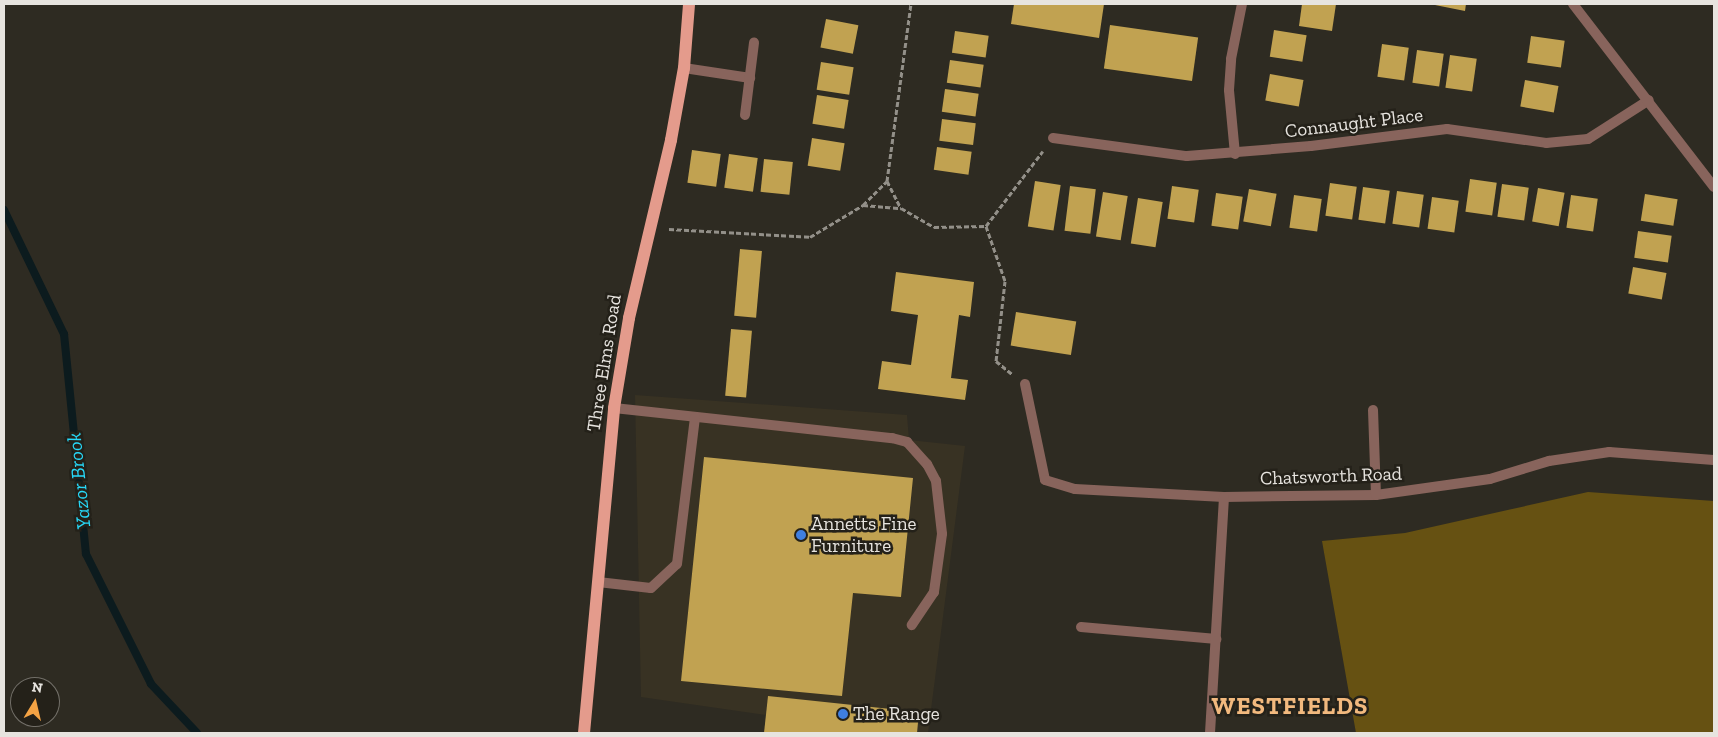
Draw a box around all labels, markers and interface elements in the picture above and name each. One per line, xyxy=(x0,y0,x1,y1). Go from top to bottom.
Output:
street label: Connaught Place xyxy=(1284,103,1424,143)
street label: Three Elms Road xyxy=(582,293,626,433)
water label: Yazor Brook xyxy=(62,432,96,530)
street label: Chatsworth Road xyxy=(1259,462,1403,490)
place label: Annetts Fine Furniture xyxy=(811,513,916,557)
marker: Annetts Fine Furniture xyxy=(795,529,807,541)
north arrow xyxy=(10,677,60,727)
text: N xyxy=(31,678,44,697)
district label: WESTFIELDS xyxy=(1210,692,1370,720)
place label: The Range xyxy=(853,703,940,725)
marker: The Range xyxy=(837,708,849,720)

